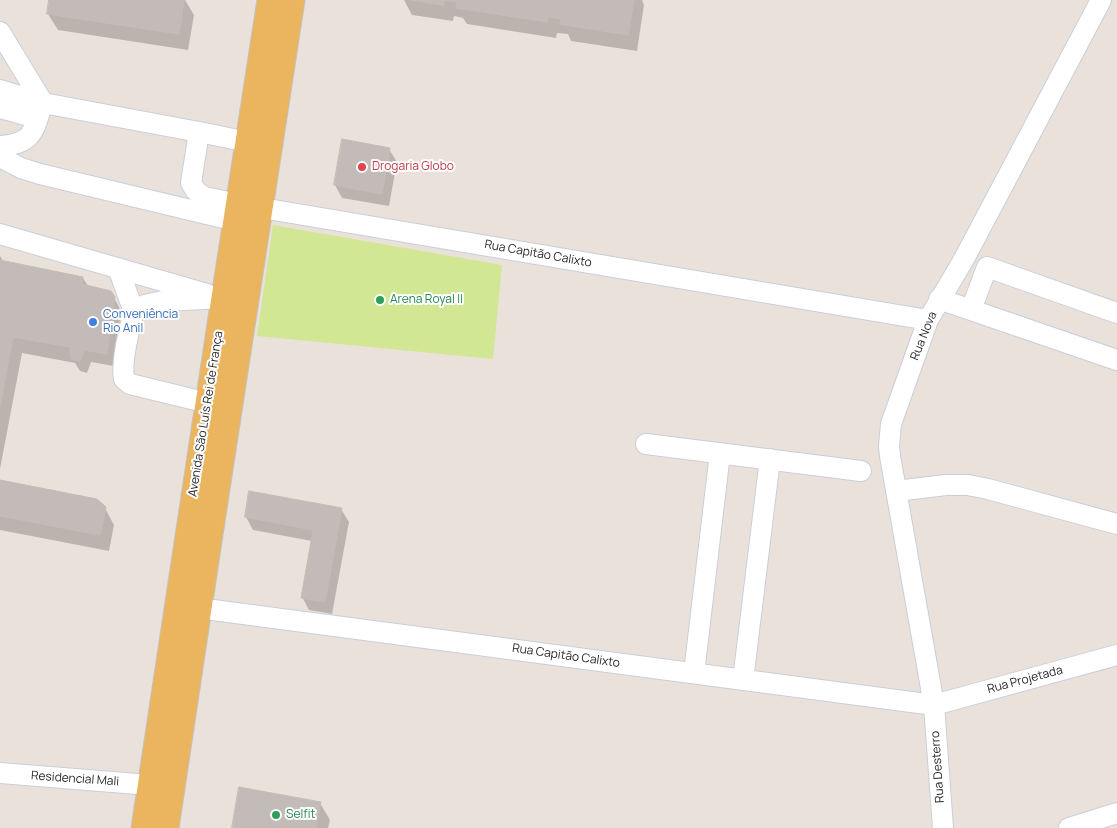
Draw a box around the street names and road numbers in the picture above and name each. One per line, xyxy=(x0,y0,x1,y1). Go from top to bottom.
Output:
street label: Rua Capitão Calixto xyxy=(483,237,593,271)
street label: Rua Nova xyxy=(908,310,940,362)
street label: Avenida São Luís Rei de França xyxy=(186,330,226,498)
street label: Rua Capitão Calixto xyxy=(511,641,621,671)
street label: Rua Projetada xyxy=(986,663,1064,697)
street label: Rua Desterro xyxy=(928,730,948,804)
street label: Residencial Mali xyxy=(31,769,119,789)

